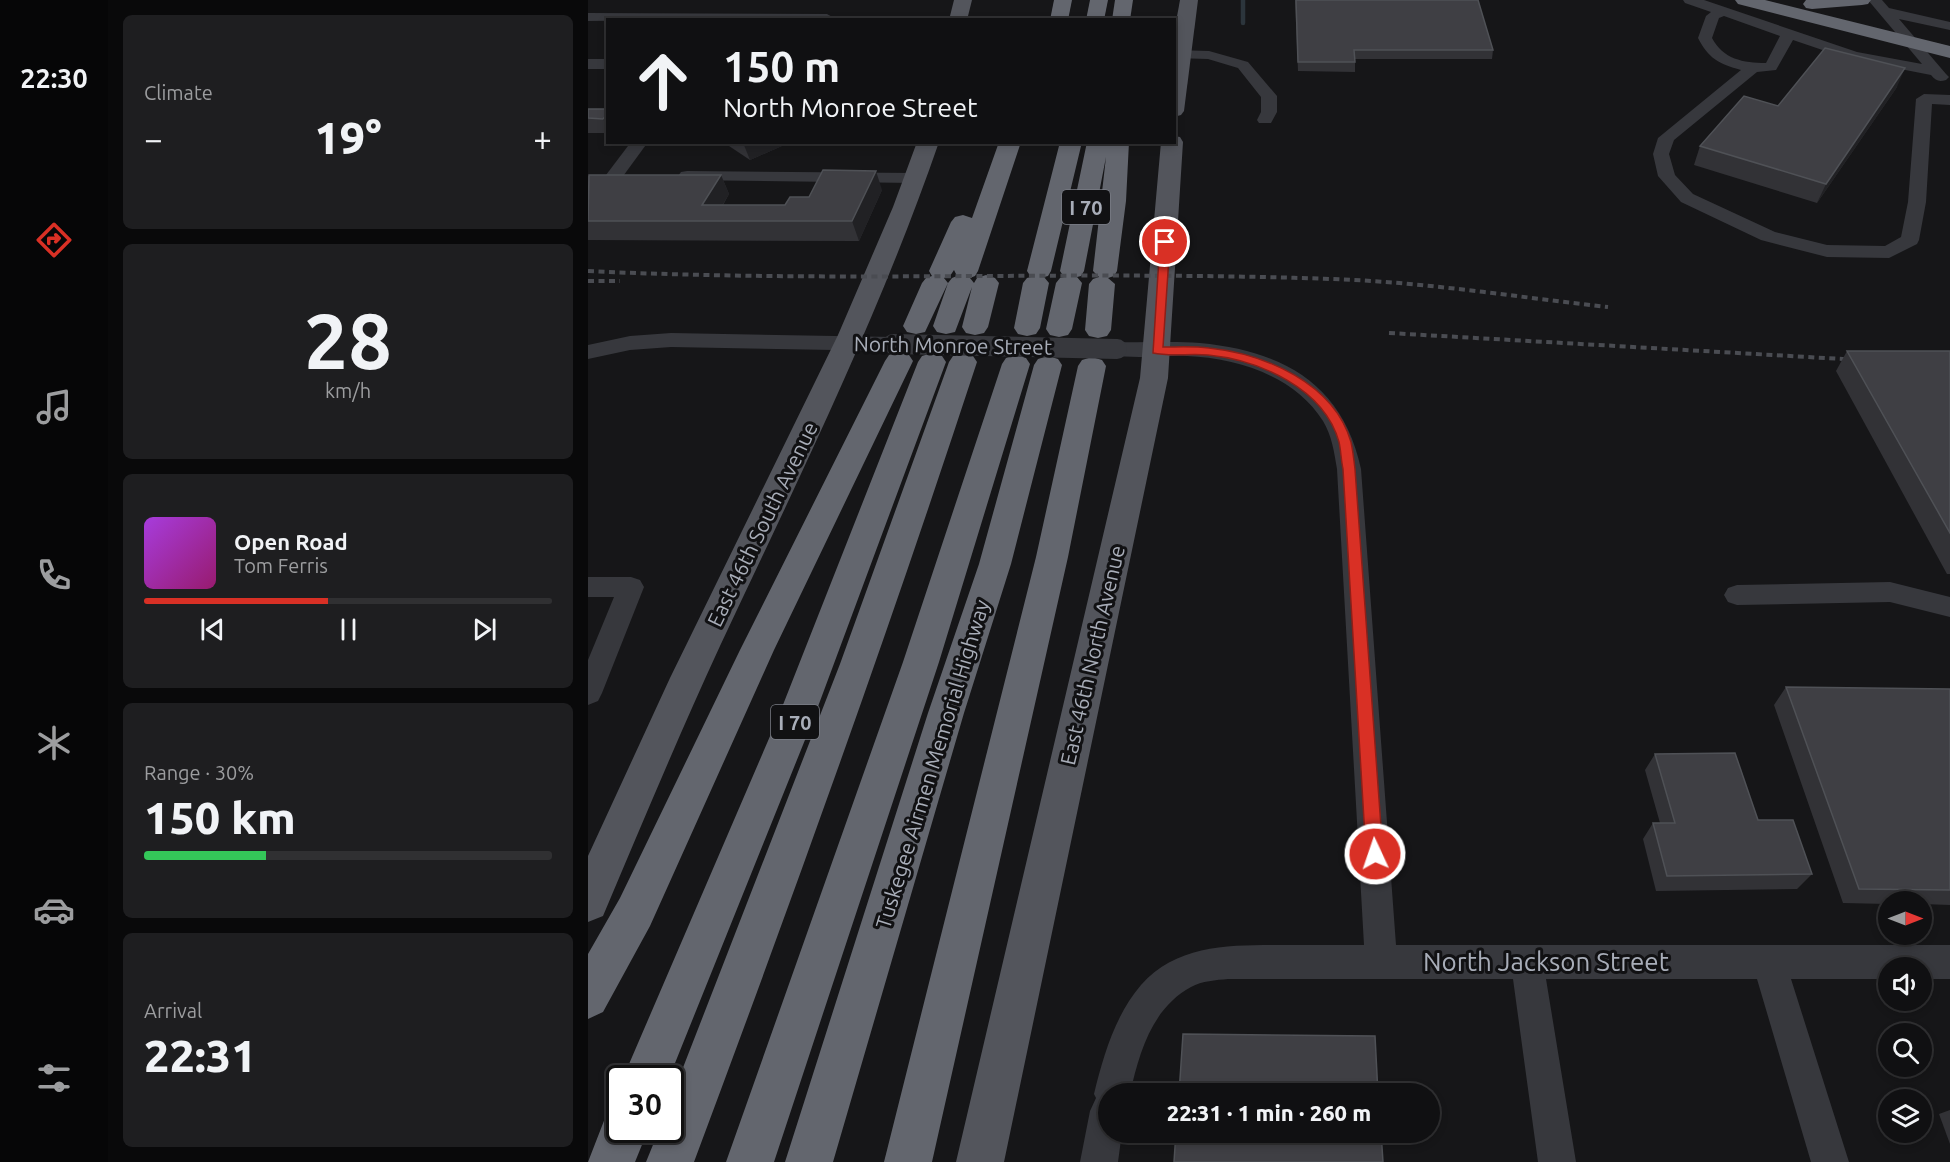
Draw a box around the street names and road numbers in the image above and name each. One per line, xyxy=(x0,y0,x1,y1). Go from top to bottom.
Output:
road number: I 70 xyxy=(1062,190,1110,224)
street label: North Monroe Street xyxy=(854,331,1052,359)
street label: East 46th South Avenue xyxy=(702,418,822,630)
street label: East 46th North Avenue xyxy=(1055,543,1129,767)
street label: Tuskegee Airmen Memorial Highway xyxy=(870,597,994,931)
road number: I 70 xyxy=(771,705,819,739)
street label: North Jackson Street xyxy=(1423,947,1669,976)

